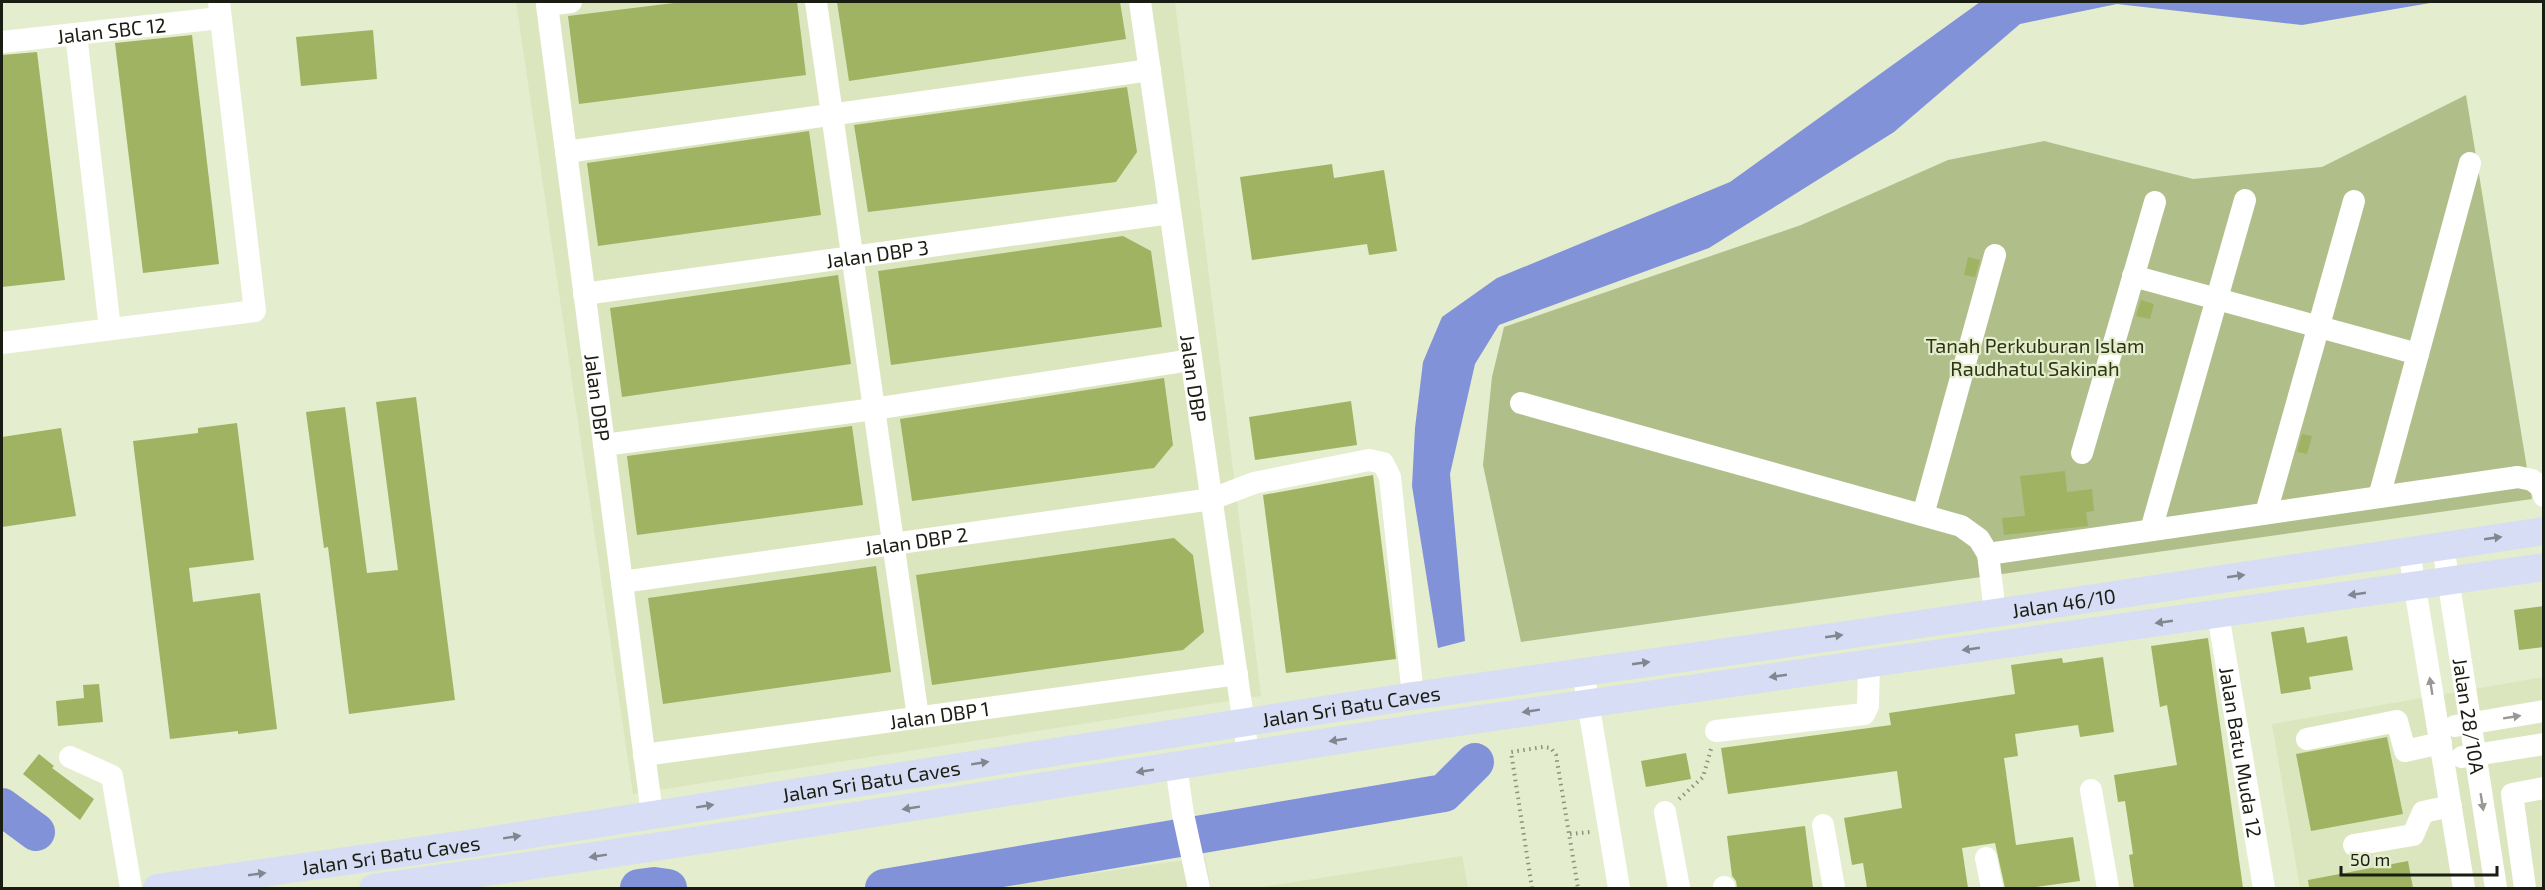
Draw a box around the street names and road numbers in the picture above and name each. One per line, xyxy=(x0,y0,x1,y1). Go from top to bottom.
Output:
street label: Jalan SBC 12 xyxy=(56,12,167,48)
street label: Jalan DBP 3 xyxy=(824,234,930,272)
street label: Jalan DBP xyxy=(1176,333,1212,424)
street label: Jalan DBP xyxy=(580,352,616,443)
street label: Jalan DBP 2 xyxy=(863,522,969,560)
street label: Jalan 46/10 xyxy=(2010,583,2117,622)
street label: Jalan 28/10A xyxy=(2449,656,2490,776)
street label: Jalan Batu Muda 12 xyxy=(2215,665,2267,839)
street label: Jalan Sri Batu Caves xyxy=(1260,680,1442,731)
street label: Jalan DBP 1 xyxy=(888,696,991,733)
street label: Jalan Sri Batu Caves xyxy=(780,755,962,807)
street label: Jalan Sri Batu Caves xyxy=(300,830,482,879)

